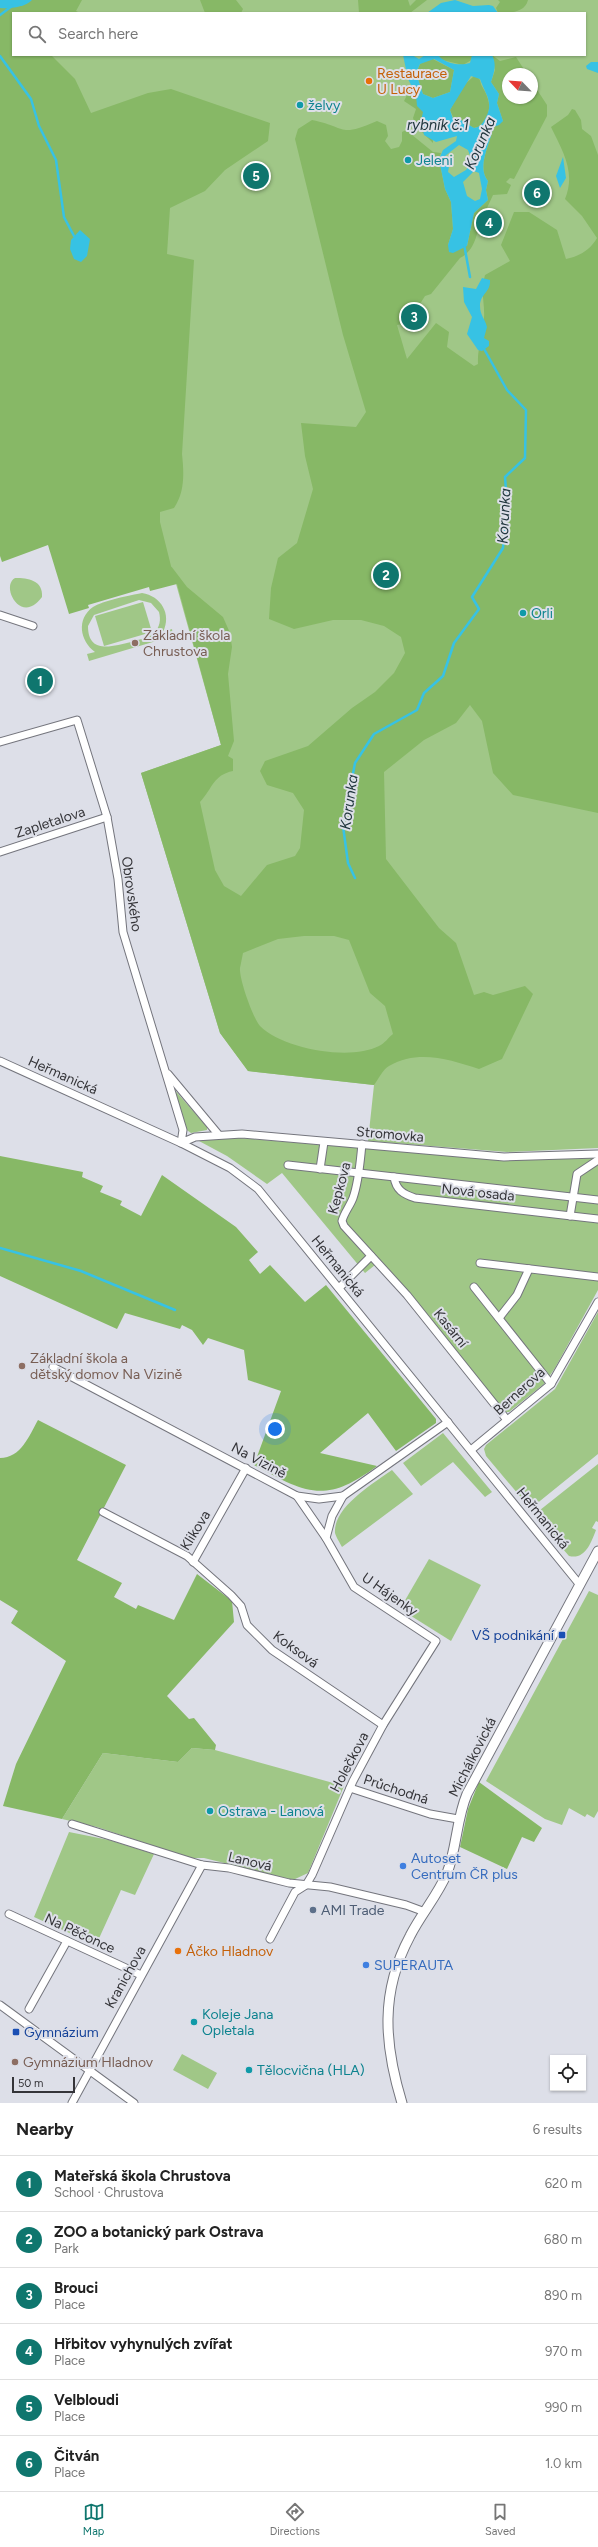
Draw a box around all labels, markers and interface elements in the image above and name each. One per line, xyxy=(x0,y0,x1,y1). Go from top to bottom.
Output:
search box xyxy=(12,12,586,56)
icon: search xyxy=(26,23,48,45)
text: Search here xyxy=(58,25,138,43)
place label: Restaurace U Lucy xyxy=(377,65,448,98)
north arrow xyxy=(502,68,538,104)
marker: Restaurace U Lucy xyxy=(364,76,374,86)
place label: želvy xyxy=(308,97,341,114)
marker: želvy xyxy=(295,100,305,110)
water label: Korunka xyxy=(460,114,500,172)
water label: rybník č.1 xyxy=(407,116,469,134)
place label: Jeleni xyxy=(416,152,453,169)
marker: Jeleni xyxy=(403,155,413,165)
pin: 5 xyxy=(243,161,269,191)
pin: 6 xyxy=(524,178,550,208)
pin: 4 xyxy=(476,208,502,238)
pin: 3 xyxy=(401,302,427,332)
water label: Korunka xyxy=(494,488,514,544)
pin: 2 xyxy=(373,560,399,590)
place label: Orli xyxy=(531,605,553,622)
marker: Orli xyxy=(518,608,528,618)
place label: Základní škola Chrustova xyxy=(143,627,230,660)
marker: Základní škola Chrustova xyxy=(130,638,140,648)
pin: 1 xyxy=(27,666,53,696)
water label: Korunka xyxy=(336,773,362,831)
street label: Zapletalova xyxy=(13,803,87,842)
street label: Obrovského xyxy=(118,855,145,933)
street label: Heřmanická xyxy=(25,1053,100,1098)
street label: Stromovka xyxy=(356,1123,424,1146)
street label: Kepkova xyxy=(324,1160,355,1216)
street label: Nová osada xyxy=(440,1180,515,1205)
street label: Heřmanická xyxy=(308,1232,368,1301)
street label: Kasární xyxy=(430,1305,472,1352)
place label: Základní škola a dětský domov Na Vizině xyxy=(30,1350,183,1383)
marker: Základní škola a dětský domov Na Vizině xyxy=(17,1361,27,1371)
street label: Bernerova xyxy=(490,1364,549,1419)
your location xyxy=(265,1419,285,1439)
street label: Na Vizině xyxy=(228,1439,290,1482)
street label: Heřmanická xyxy=(513,1484,573,1553)
street label: Klikova xyxy=(177,1507,214,1553)
street label: U Hájenky xyxy=(358,1569,421,1620)
street label: Koksová xyxy=(270,1627,322,1672)
place label: VŠ podnikání xyxy=(472,1627,555,1644)
marker: VŠ podnikání xyxy=(557,1630,567,1640)
street label: Michálkovická xyxy=(445,1715,500,1800)
street label: Holečkova xyxy=(326,1729,372,1795)
street label: Průchodná xyxy=(361,1771,430,1808)
place label: Ostrava - Lanová xyxy=(218,1803,324,1820)
marker: Ostrava - Lanová xyxy=(205,1806,215,1816)
street label: Lanová xyxy=(226,1848,273,1875)
place label: Autoset Centrum ČR plus xyxy=(411,1850,518,1883)
marker: Autoset Centrum ČR plus xyxy=(398,1861,408,1871)
place label: AMI Trade xyxy=(321,1902,385,1919)
marker: AMI Trade xyxy=(308,1905,318,1915)
street label: Na Pěčonce xyxy=(42,1910,118,1957)
street label: Kranichova xyxy=(101,1943,150,2012)
place label: Áčko Hladnov xyxy=(186,1943,274,1960)
marker: Áčko Hladnov xyxy=(173,1946,183,1956)
place label: SUPERAUTA xyxy=(374,1957,454,1974)
marker: SUPERAUTA xyxy=(361,1960,371,1970)
place label: Koleje Jana Opletala xyxy=(202,2006,273,2039)
marker: Koleje Jana Opletala xyxy=(189,2017,199,2027)
place label: Gymnázium xyxy=(24,2024,99,2041)
marker: Gymnázium xyxy=(11,2027,21,2037)
place label: Gymnázium Hladnov xyxy=(23,2054,154,2071)
map controls xyxy=(550,2055,586,2091)
button: locate xyxy=(550,2055,586,2091)
marker: Gymnázium Hladnov xyxy=(10,2057,20,2067)
place label: Tělocvična (HLA) xyxy=(257,2062,365,2079)
marker: Tělocvična (HLA) xyxy=(244,2065,254,2075)
scale bar xyxy=(12,2075,75,2094)
text: 50 m xyxy=(18,2077,43,2090)
text: Nearby xyxy=(16,2119,74,2139)
text: 6 results xyxy=(533,2122,582,2137)
text: Mateřská škola Chrustova xyxy=(54,2167,231,2185)
text: 1 xyxy=(26,2176,32,2191)
text: 620 m xyxy=(545,2176,582,2191)
text: School · Chrustova xyxy=(54,2185,164,2200)
text: ZOO a botanický park Ostrava xyxy=(54,2223,263,2241)
text: 2 xyxy=(25,2232,33,2247)
text: 680 m xyxy=(544,2232,582,2247)
text: Park xyxy=(54,2241,79,2256)
text: Brouci xyxy=(54,2279,98,2297)
text: 3 xyxy=(25,2288,33,2303)
text: 890 m xyxy=(544,2288,582,2303)
text: Place xyxy=(54,2297,85,2312)
text: Hřbitov vyhynulých zvířat xyxy=(54,2335,233,2353)
text: 4 xyxy=(25,2344,33,2359)
text: 970 m xyxy=(545,2344,582,2359)
text: Place xyxy=(54,2353,85,2368)
text: Velbloudi xyxy=(54,2391,119,2409)
text: 5 xyxy=(25,2400,33,2415)
text: 990 m xyxy=(545,2400,582,2415)
text: Place xyxy=(54,2409,85,2424)
text: Čitván xyxy=(54,2447,99,2465)
text: 6 xyxy=(25,2456,33,2471)
text: 1.0 km xyxy=(545,2456,582,2471)
text: Place xyxy=(54,2465,85,2480)
tab: Map xyxy=(83,2501,105,2538)
tab: Directions xyxy=(270,2501,320,2538)
tab: Saved xyxy=(485,2501,515,2538)

